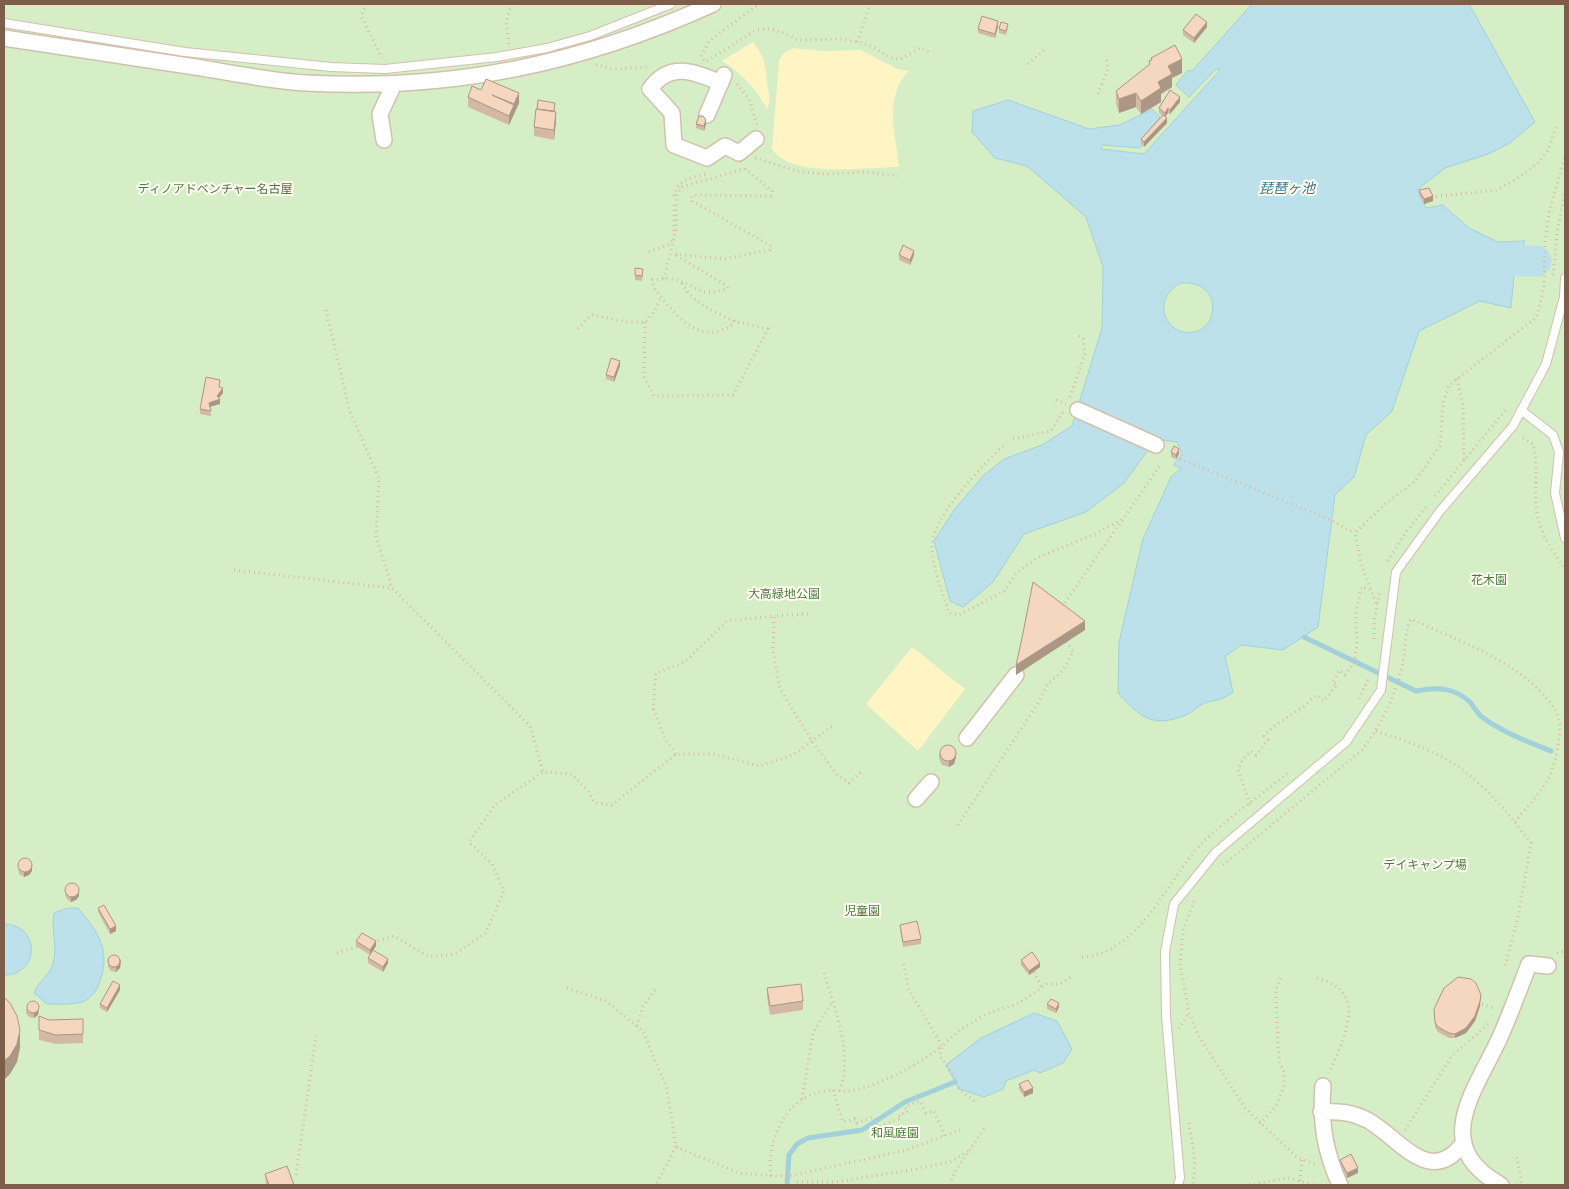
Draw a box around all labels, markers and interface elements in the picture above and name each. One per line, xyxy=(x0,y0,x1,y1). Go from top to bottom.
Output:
water label: 琵琶ヶ池 xyxy=(1259,180,1317,196)
park label: ディノアドベンチャー名古屋 xyxy=(137,182,293,196)
park label: 花木園 xyxy=(1471,573,1507,587)
park label: 大高緑地公園 xyxy=(748,587,820,601)
park label: デイキャンプ場 xyxy=(1383,858,1467,872)
park label: 児童園 xyxy=(844,904,880,918)
park label: 和風庭園 xyxy=(871,1126,919,1140)

